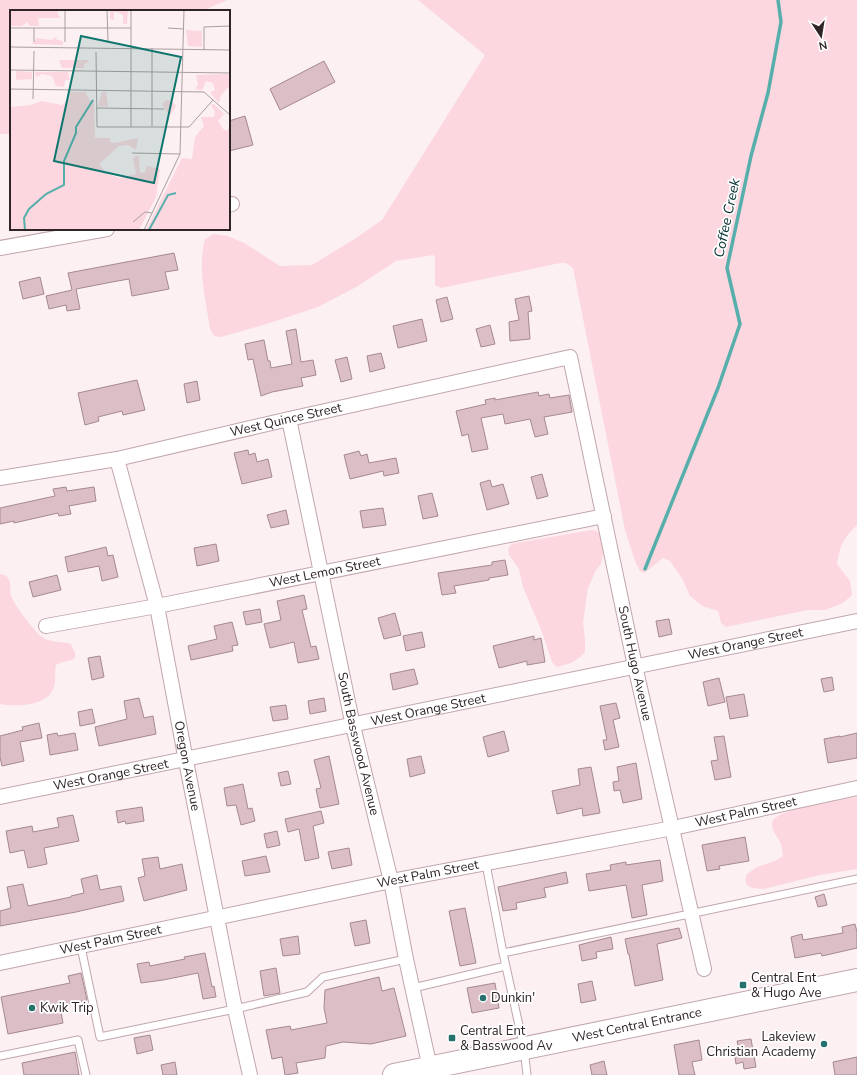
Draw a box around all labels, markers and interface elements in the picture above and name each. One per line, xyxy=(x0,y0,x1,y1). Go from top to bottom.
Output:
inset map xyxy=(10,10,230,230)
north arrow xyxy=(801,16,841,56)
text: N xyxy=(817,37,829,53)
water label: Coffee Creek xyxy=(709,176,745,259)
street label: West Quince Street xyxy=(228,399,344,441)
street label: West Lemon Street xyxy=(268,552,383,592)
street label: South Hugo Avenue xyxy=(614,604,656,723)
street label: West Orange Street xyxy=(686,623,805,664)
street label: South Basswood Avenue xyxy=(333,670,384,817)
street label: West Orange Street xyxy=(369,689,488,731)
street label: Oregon Avenue xyxy=(170,719,205,813)
street label: West Orange Street xyxy=(52,755,170,795)
street label: West Palm Street xyxy=(693,792,799,832)
street label: West Palm Street xyxy=(375,856,481,893)
street label: West Palm Street xyxy=(58,920,163,959)
place label: Central Ent & Hugo Ave xyxy=(751,969,821,1002)
marker: Central Ent & Hugo Ave xyxy=(738,980,748,990)
place label: Dunkin' xyxy=(491,989,535,1007)
marker: Dunkin' xyxy=(478,993,488,1003)
place label: Kwik Trip xyxy=(40,999,94,1017)
marker: Kwik Trip xyxy=(27,1003,37,1013)
street label: West Central Entrance xyxy=(571,1003,703,1047)
place label: Central Ent & Basswood Av xyxy=(460,1022,553,1055)
place label: Lakeview Christian Academy xyxy=(706,1028,816,1061)
marker: Central Ent & Basswood Av xyxy=(447,1033,457,1043)
marker: Lakeview Christian Academy xyxy=(819,1039,829,1049)

